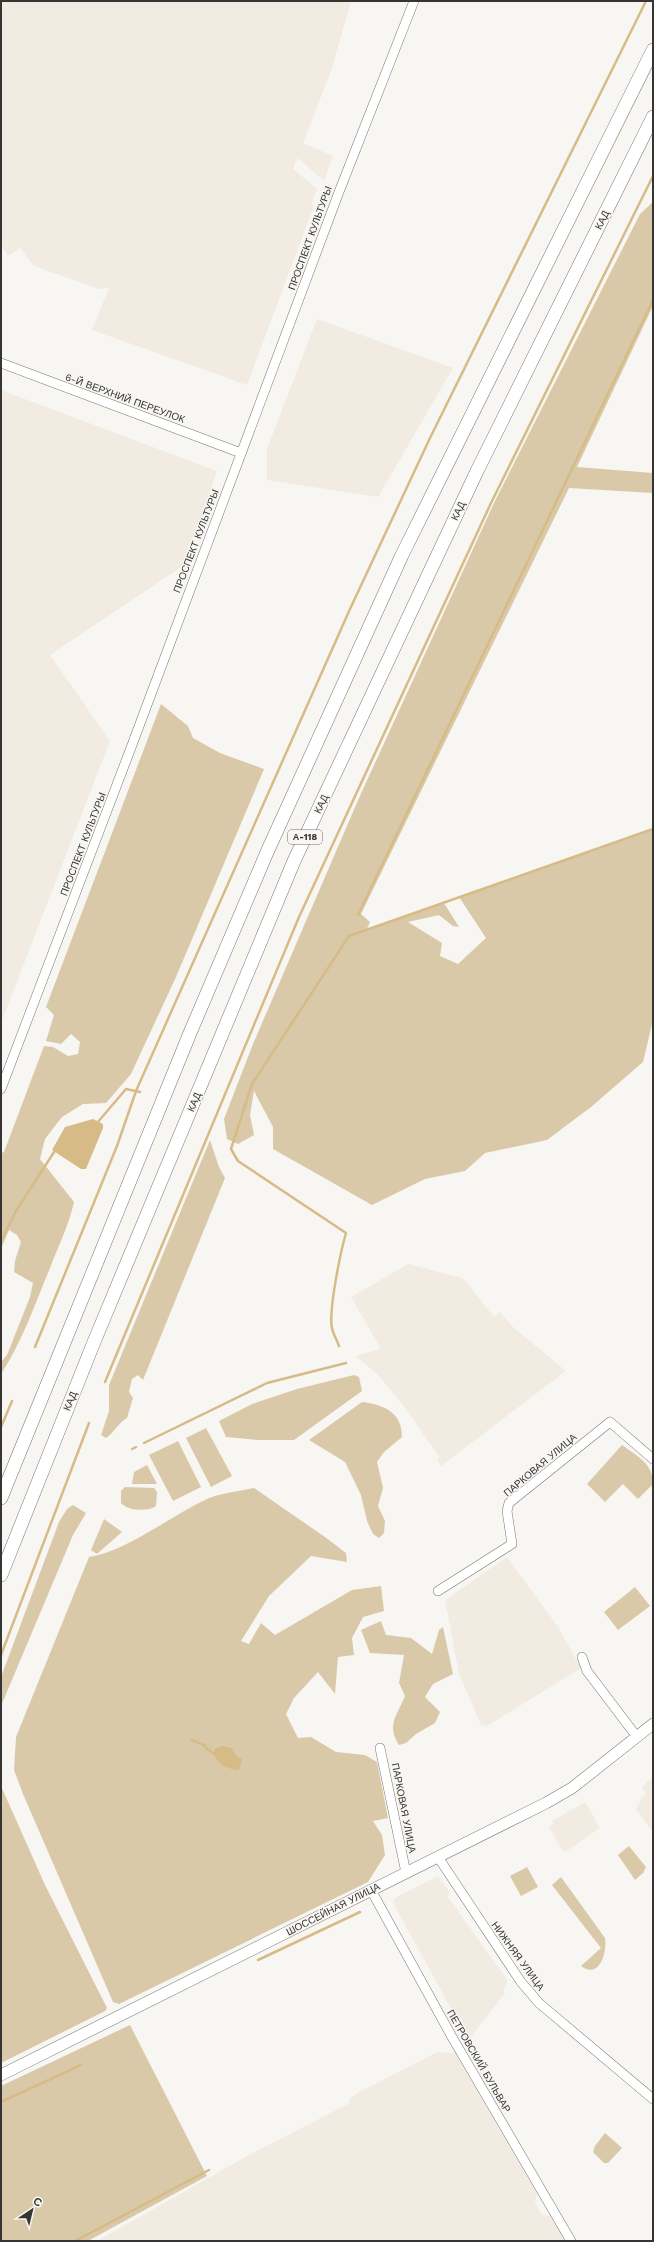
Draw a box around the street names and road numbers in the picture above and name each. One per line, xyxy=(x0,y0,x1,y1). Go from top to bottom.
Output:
street label: ПРОСПЕКТ КУЛЬТУРЫ xyxy=(286,184,334,292)
street label: КАД xyxy=(593,209,611,231)
street label: 6-Й ВЕРХНИЙ ПЕРЕУЛОК xyxy=(64,370,187,425)
street label: ПРОСПЕКТ КУЛЬТУРЫ xyxy=(171,488,221,594)
street label: КАД xyxy=(449,500,467,522)
street label: ПРОСПЕКТ КУЛЬТУРЫ xyxy=(58,791,108,897)
street label: КАД xyxy=(312,793,330,815)
road number: А-118 xyxy=(288,830,322,844)
street label: КАД xyxy=(185,1091,203,1113)
street label: КАД xyxy=(61,1390,79,1412)
street label: ПАРКОВАЯ УЛИЦА xyxy=(501,1431,579,1499)
street label: ПАРКОВАЯ УЛИЦА xyxy=(390,1762,418,1854)
street label: ШОССЕЙНАЯ УЛИЦА xyxy=(284,1880,382,1937)
street label: НИЖНЯЯ УЛИЦА xyxy=(489,1919,547,1993)
street label: ПЕТРОВСКИЙ БУЛЬВАР xyxy=(445,2007,514,2114)

